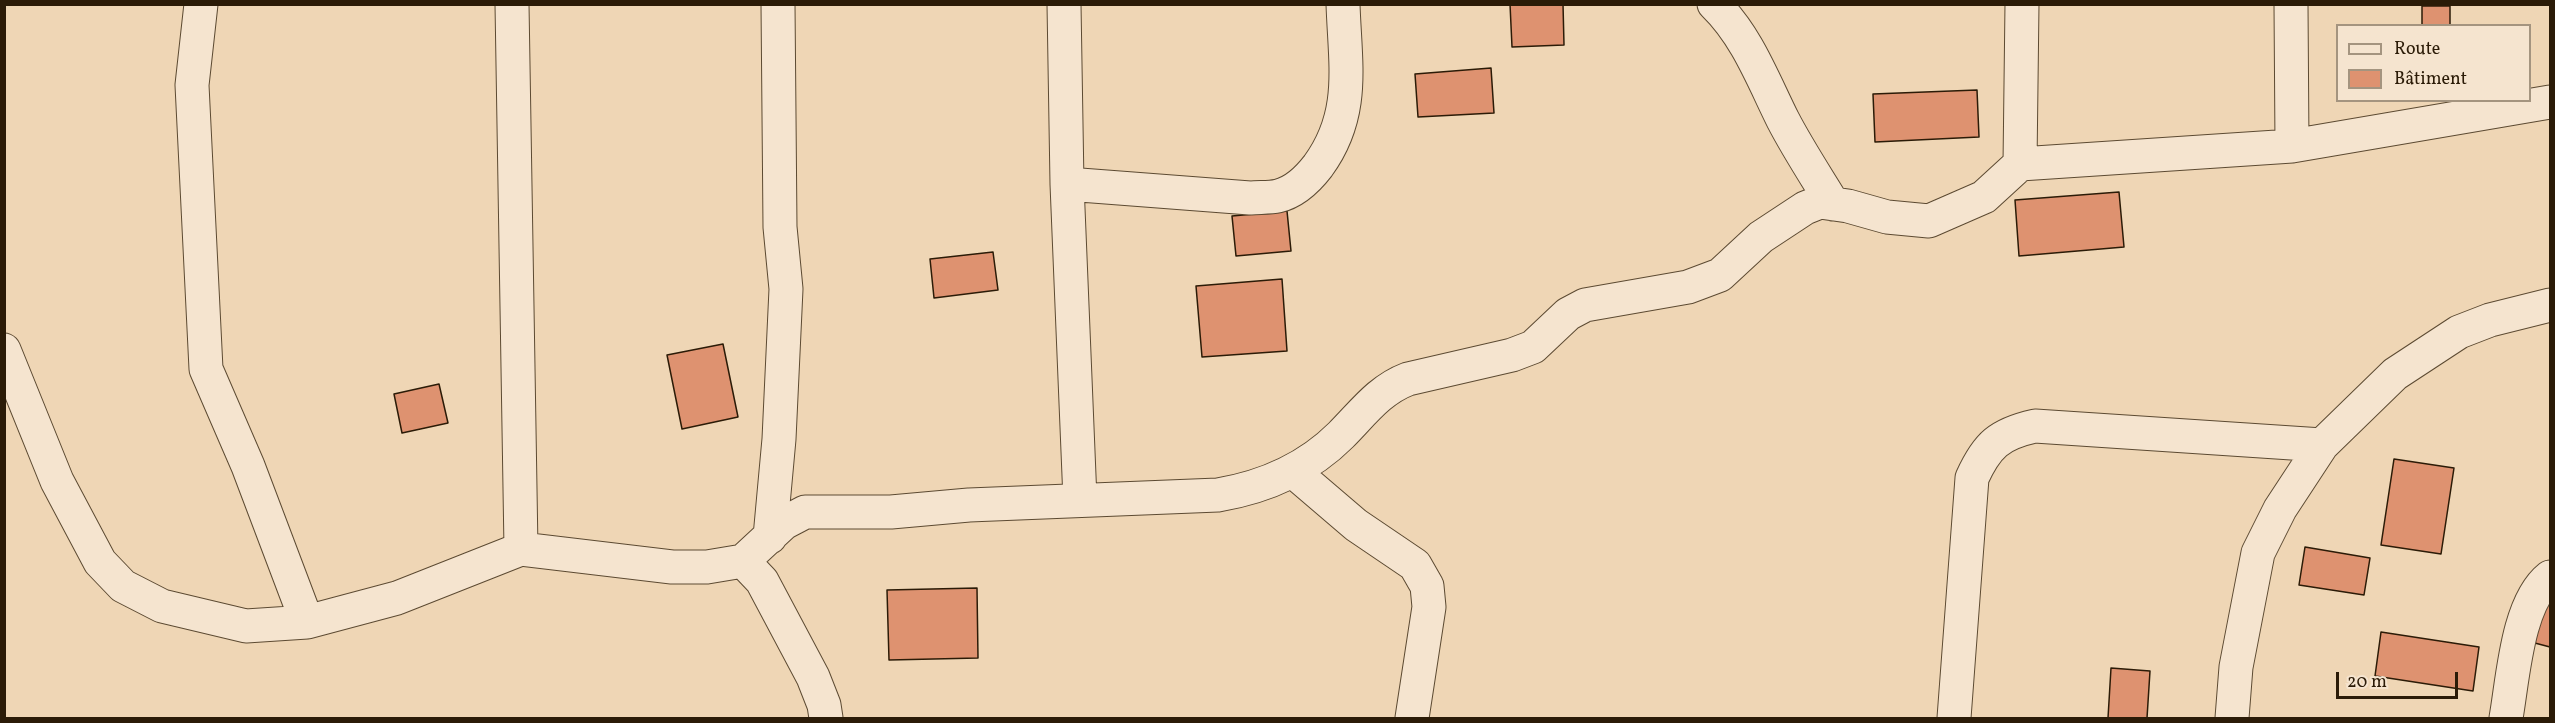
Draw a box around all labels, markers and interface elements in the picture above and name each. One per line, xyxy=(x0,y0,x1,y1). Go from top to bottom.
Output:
legend xyxy=(2336,24,2531,102)
text: Route xyxy=(2394,37,2440,62)
text: Bâtiment xyxy=(2394,67,2467,92)
scale bar xyxy=(2339,660,2460,698)
text: 20 m xyxy=(2347,670,2387,695)

